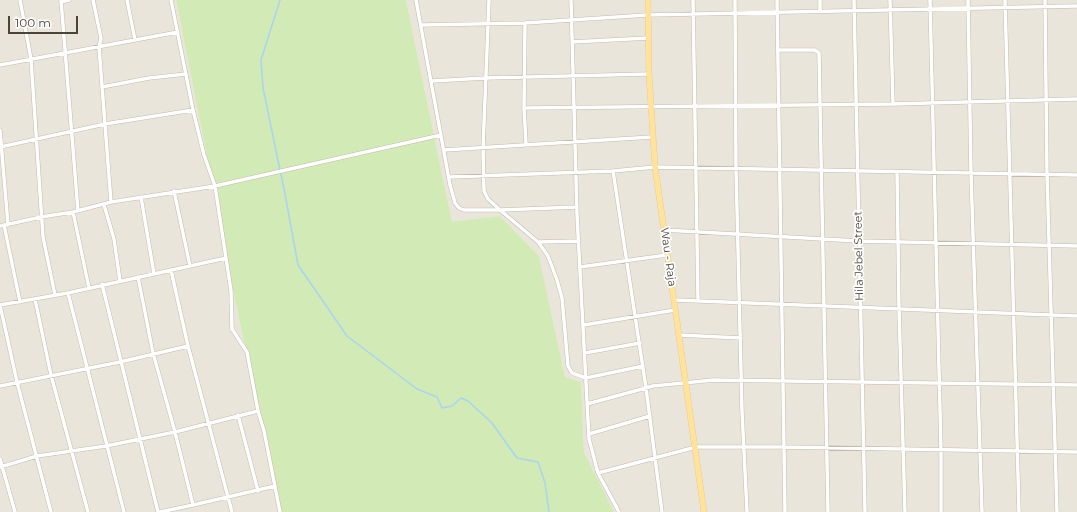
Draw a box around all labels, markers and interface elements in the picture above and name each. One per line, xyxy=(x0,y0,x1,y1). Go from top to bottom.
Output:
scale bar xyxy=(10,8,80,34)
text: 100 m xyxy=(15,15,51,30)
street label: Hila Jebel Street xyxy=(852,211,866,301)
street label: Wau - Raja xyxy=(657,227,679,287)

